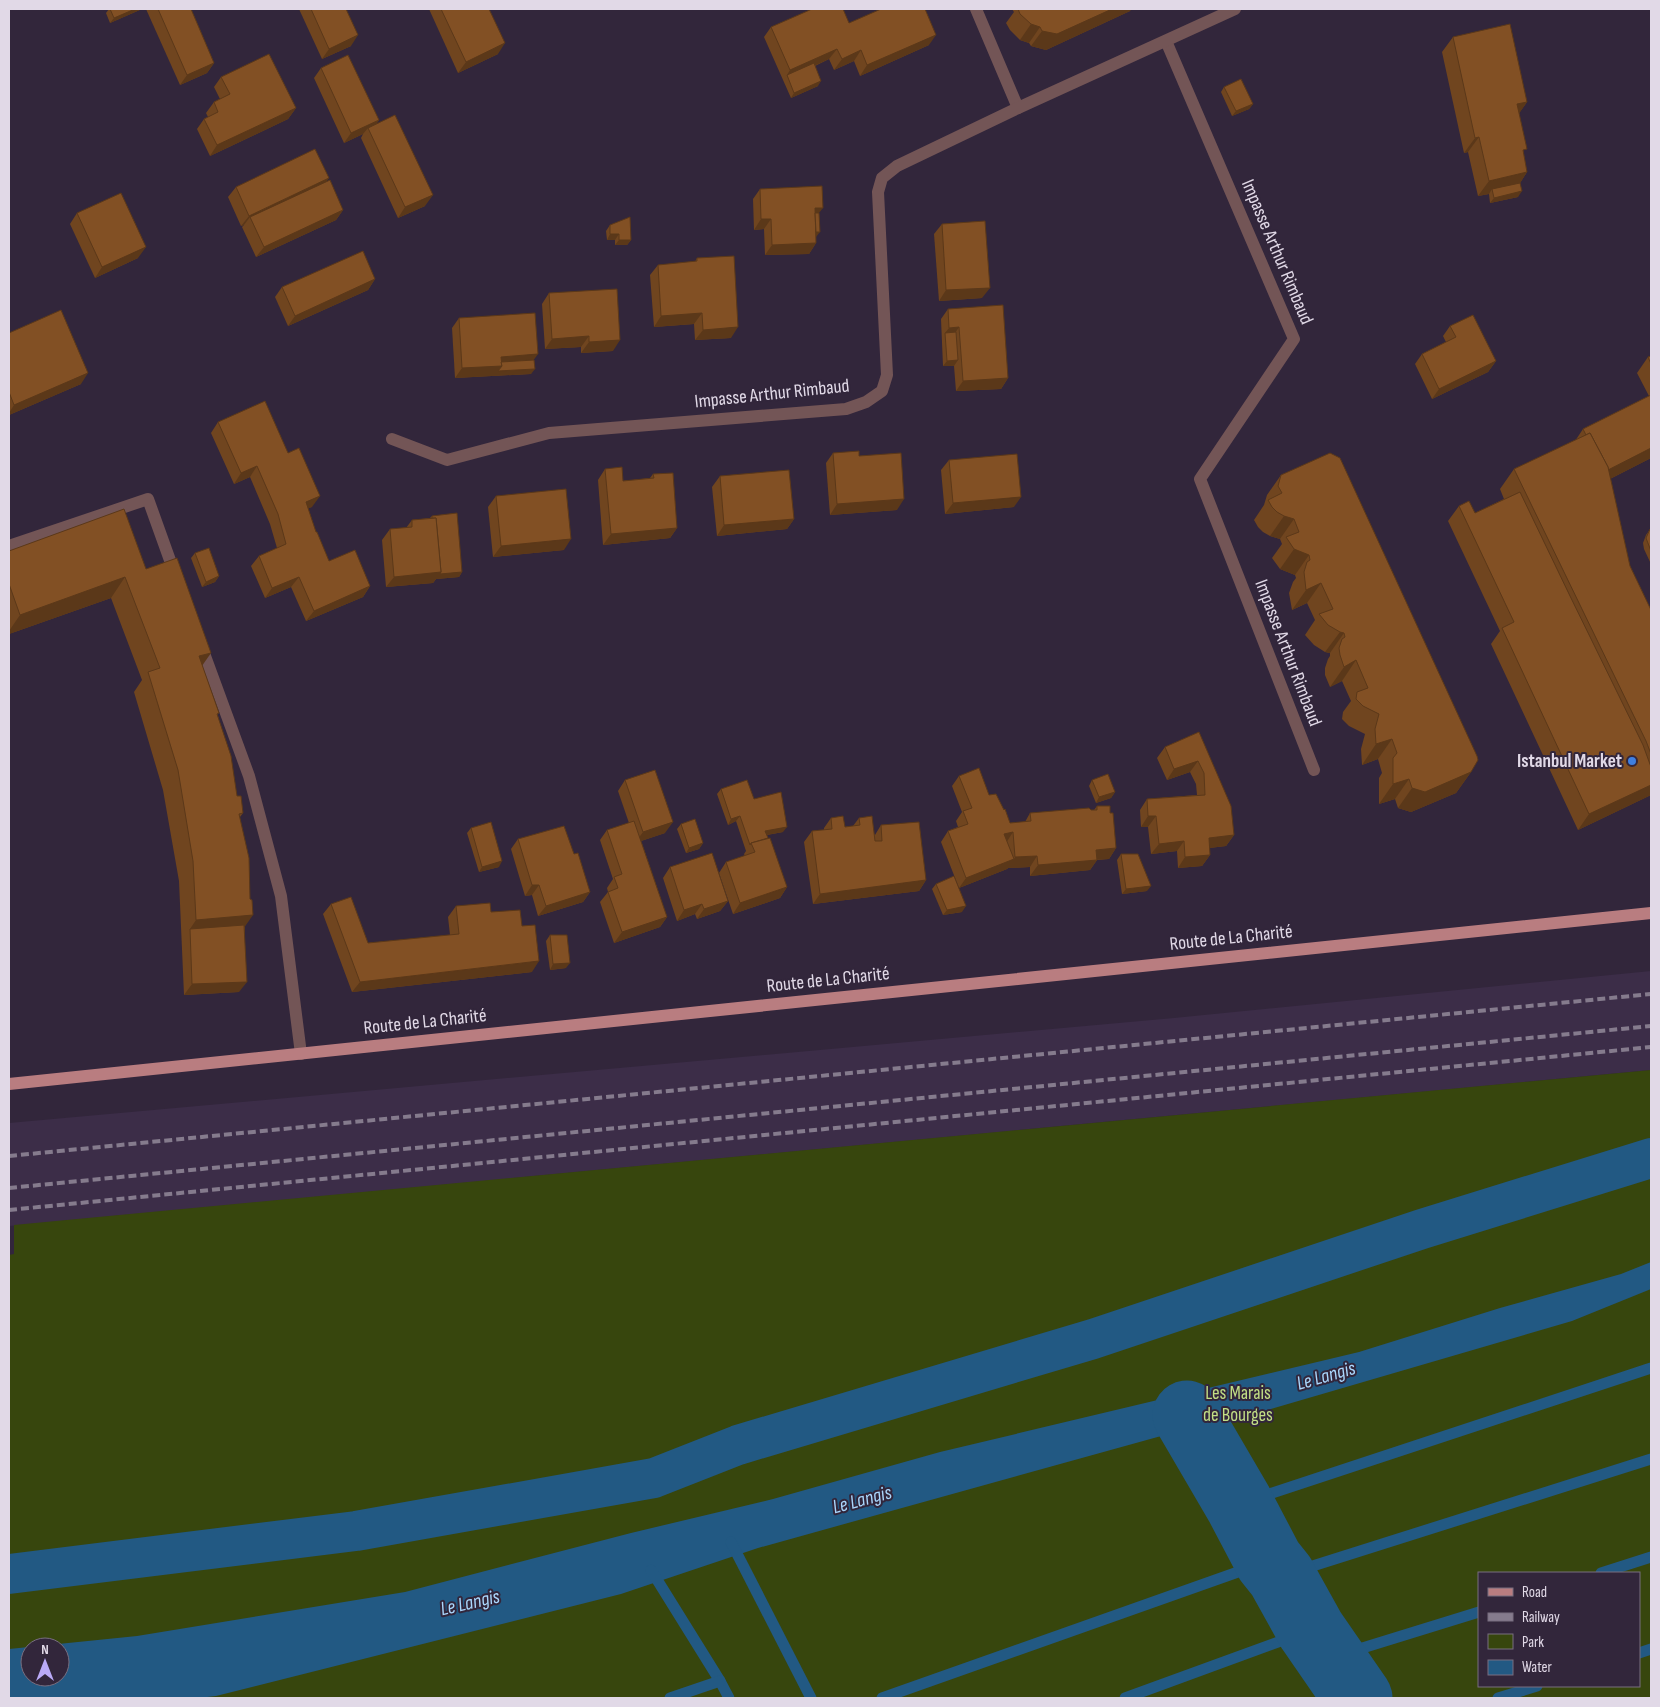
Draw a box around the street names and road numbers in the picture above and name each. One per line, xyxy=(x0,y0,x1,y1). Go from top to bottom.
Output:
street label: Impasse Arthur Rimbaud xyxy=(1236,176,1318,328)
street label: Impasse Arthur Rimbaud xyxy=(694,374,850,414)
street label: Impasse Arthur Rimbaud xyxy=(1249,576,1327,730)
street label: Route de La Charité xyxy=(1168,920,1294,956)
street label: Route de La Charité xyxy=(765,962,891,998)
street label: Route de La Charité xyxy=(362,1004,488,1040)

